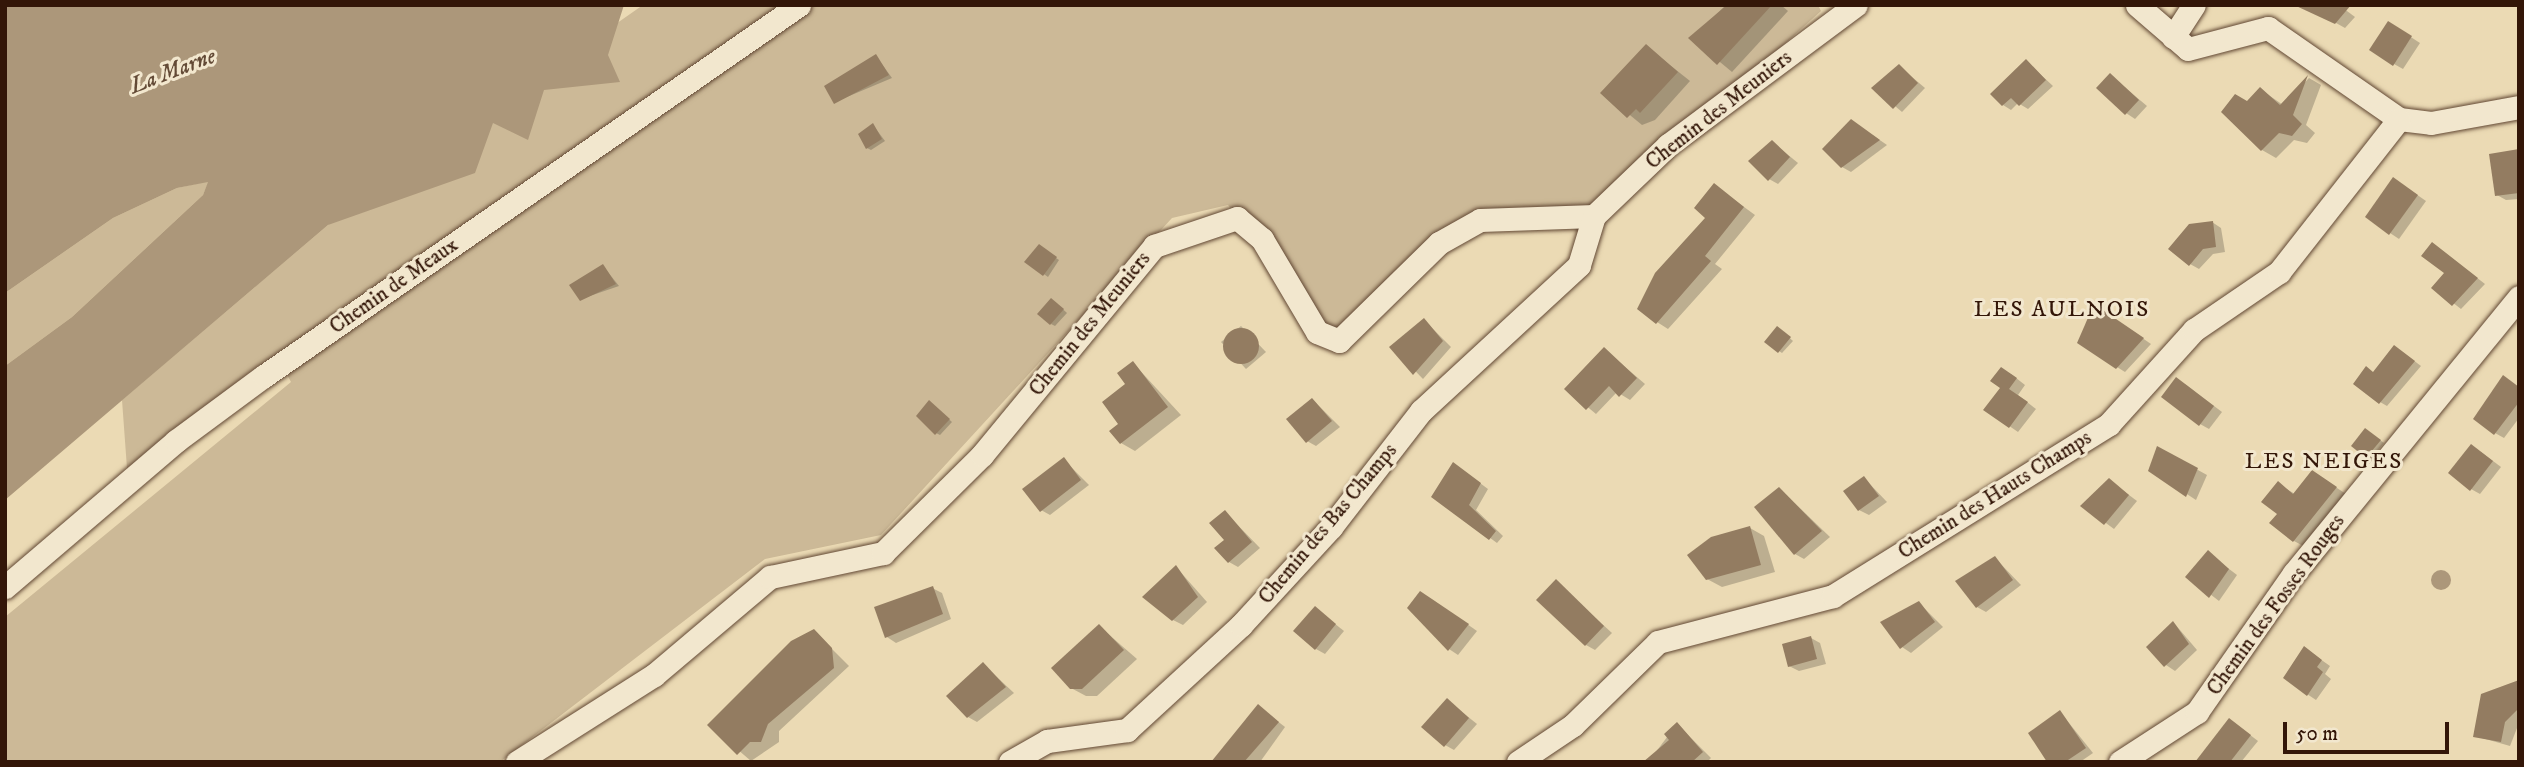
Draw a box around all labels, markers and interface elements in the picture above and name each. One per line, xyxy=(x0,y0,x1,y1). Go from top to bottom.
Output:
water label: La Marne xyxy=(126,43,220,101)
street label: Chemin des Meuniers xyxy=(1641,45,1797,175)
street label: Chemin de Meaux xyxy=(325,232,463,340)
street label: Chemin des Meuniers xyxy=(1024,247,1156,401)
district label: LES AULNOIS xyxy=(1975,296,2149,324)
street label: Chemin des Hauts Champs xyxy=(1894,425,2096,565)
street label: Chemin des Bas Champs xyxy=(1253,439,1403,609)
district label: LES NEIGES xyxy=(2246,448,2402,476)
street label: Chemin des Fosses Rouges xyxy=(2202,510,2350,700)
scale bar xyxy=(2286,708,2452,752)
text: 50 m xyxy=(2296,721,2338,747)

